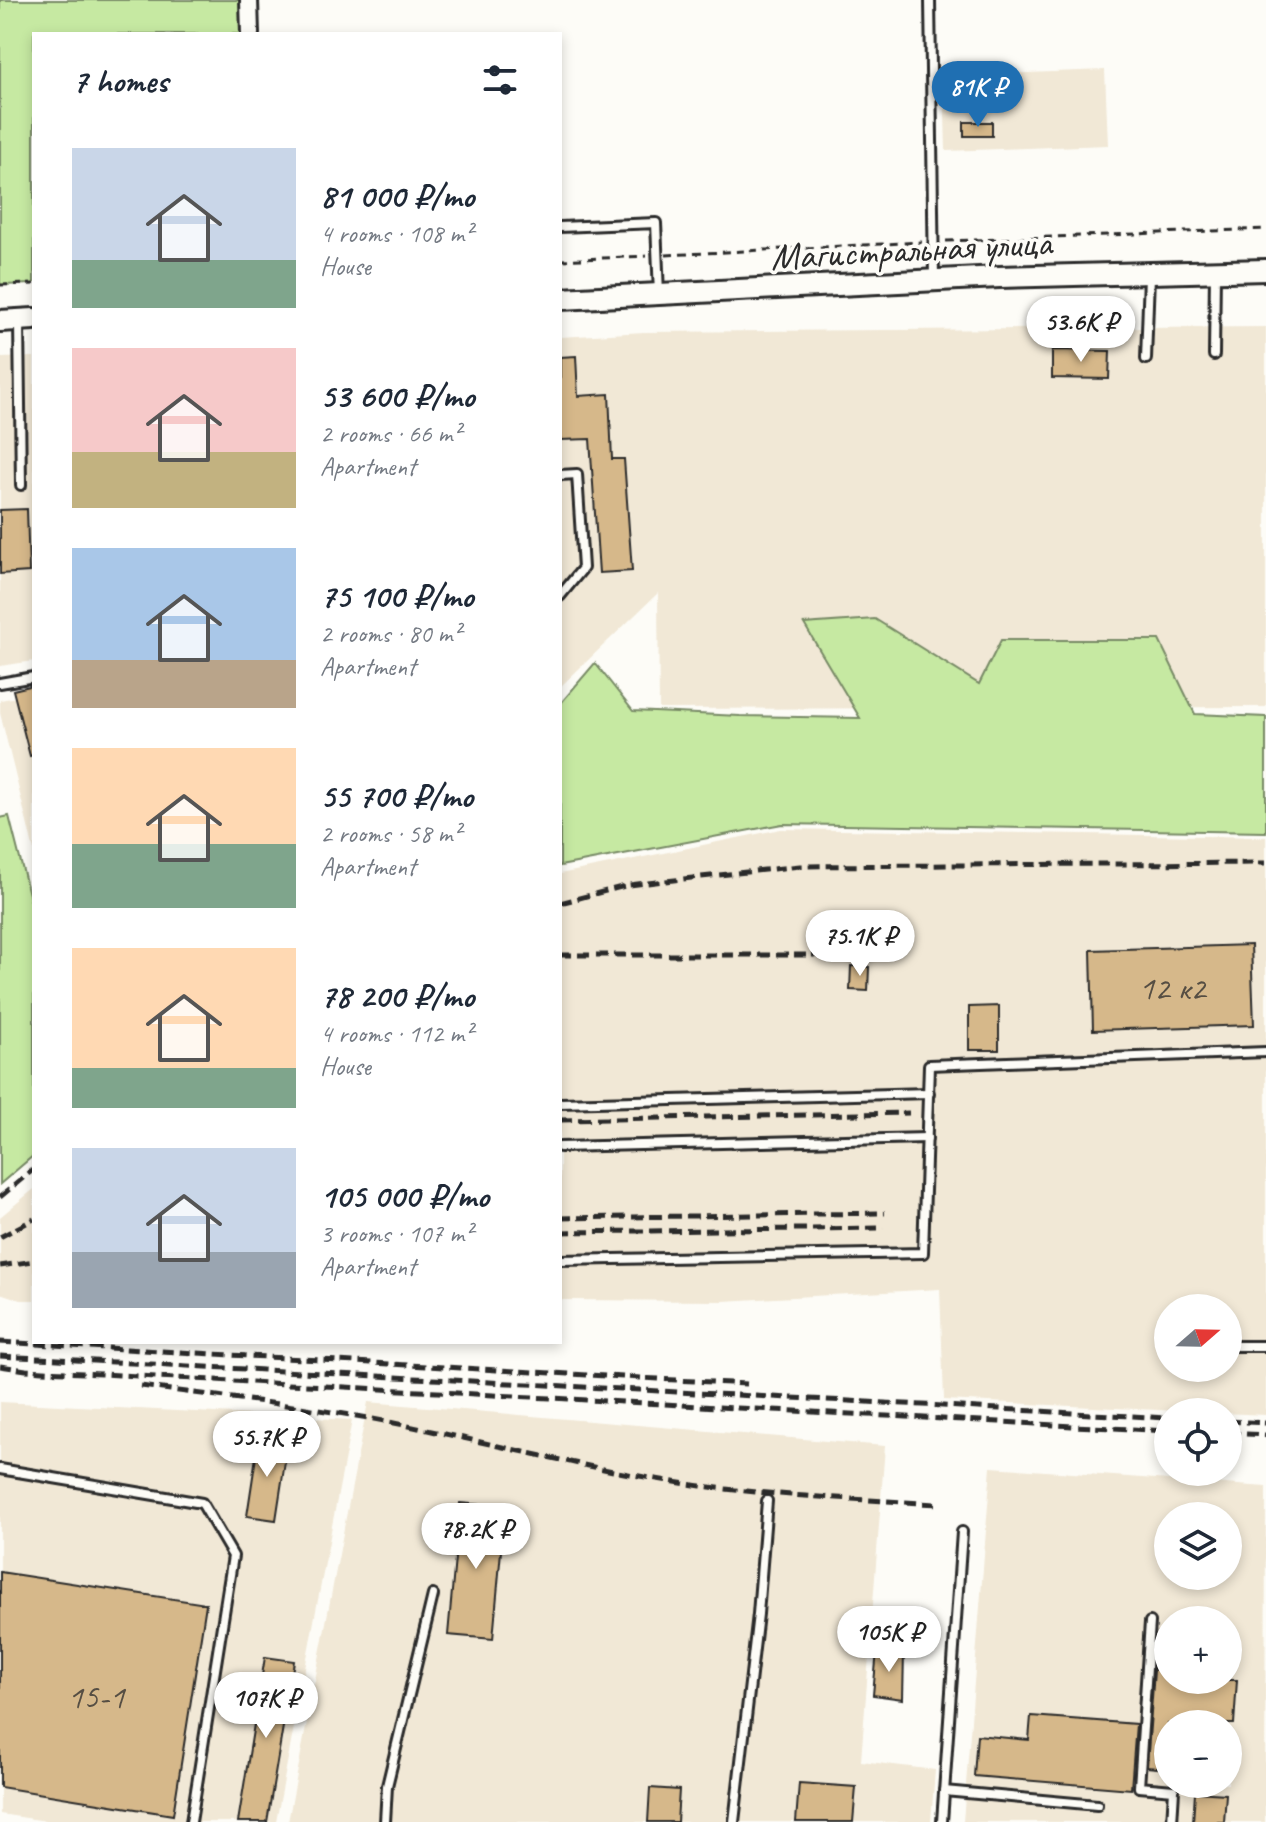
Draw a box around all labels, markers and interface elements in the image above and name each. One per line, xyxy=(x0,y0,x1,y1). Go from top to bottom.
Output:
icon: filters xyxy=(478,58,522,102)
text: 7 homes xyxy=(72,59,168,102)
pin: 81K ₽ xyxy=(922,61,1034,129)
text: 81K ₽ xyxy=(950,70,1006,103)
text: 81 000 ₽/mo xyxy=(320,174,474,217)
icon: home xyxy=(136,180,232,276)
text: 4 rooms · 108 m² xyxy=(320,217,472,250)
street label: Магистральная улица xyxy=(769,219,1055,280)
text: House xyxy=(320,250,371,283)
pin: 53.6K ₽ xyxy=(1007,296,1155,364)
text: 53.6K ₽ xyxy=(1044,305,1118,338)
text: 53 600 ₽/mo xyxy=(320,374,474,417)
icon: home xyxy=(136,380,232,476)
text: 2 rooms · 66 m² xyxy=(320,417,461,450)
text: Apartment xyxy=(320,450,416,483)
text: 75 100 ₽/mo xyxy=(320,574,473,617)
icon: home xyxy=(136,580,232,676)
text: 2 rooms · 80 m² xyxy=(320,617,461,650)
text: Apartment xyxy=(320,650,416,683)
text: 55 700 ₽/mo xyxy=(320,774,473,817)
icon: home xyxy=(136,780,232,876)
text: 2 rooms · 58 m² xyxy=(320,817,461,850)
text: Apartment xyxy=(320,850,416,883)
pin: 75.1K ₽ xyxy=(786,910,934,978)
text: 75.1K ₽ xyxy=(824,919,896,952)
house number: 12 к2 xyxy=(1139,966,1208,1009)
text: 78 200 ₽/mo xyxy=(320,974,474,1017)
icon: home xyxy=(136,980,232,1076)
text: 4 rooms · 112 m² xyxy=(320,1017,472,1050)
text: House xyxy=(320,1050,371,1083)
text: 105 000 ₽/mo xyxy=(320,1174,489,1217)
icon: home xyxy=(136,1180,232,1276)
text: 3 rooms · 107 m² xyxy=(320,1217,472,1250)
text: Apartment xyxy=(320,1250,416,1283)
north arrow xyxy=(1154,1294,1242,1382)
map controls xyxy=(1154,1294,1242,1798)
button: locate xyxy=(1154,1398,1242,1486)
pin: 55.7K ₽ xyxy=(193,1411,341,1479)
text: 55.7K ₽ xyxy=(231,1420,303,1453)
button: layers xyxy=(1154,1502,1242,1590)
pin: 78.2K ₽ xyxy=(402,1503,550,1571)
text: 78.2K ₽ xyxy=(439,1512,513,1545)
pin: 105K ₽ xyxy=(824,1606,954,1674)
button: + xyxy=(1154,1606,1242,1694)
text: 105K ₽ xyxy=(855,1615,923,1648)
pin: 107K ₽ xyxy=(201,1672,331,1740)
house number: 15-1 xyxy=(68,1675,126,1718)
text: 107K ₽ xyxy=(232,1681,300,1714)
button: − xyxy=(1154,1710,1242,1798)

